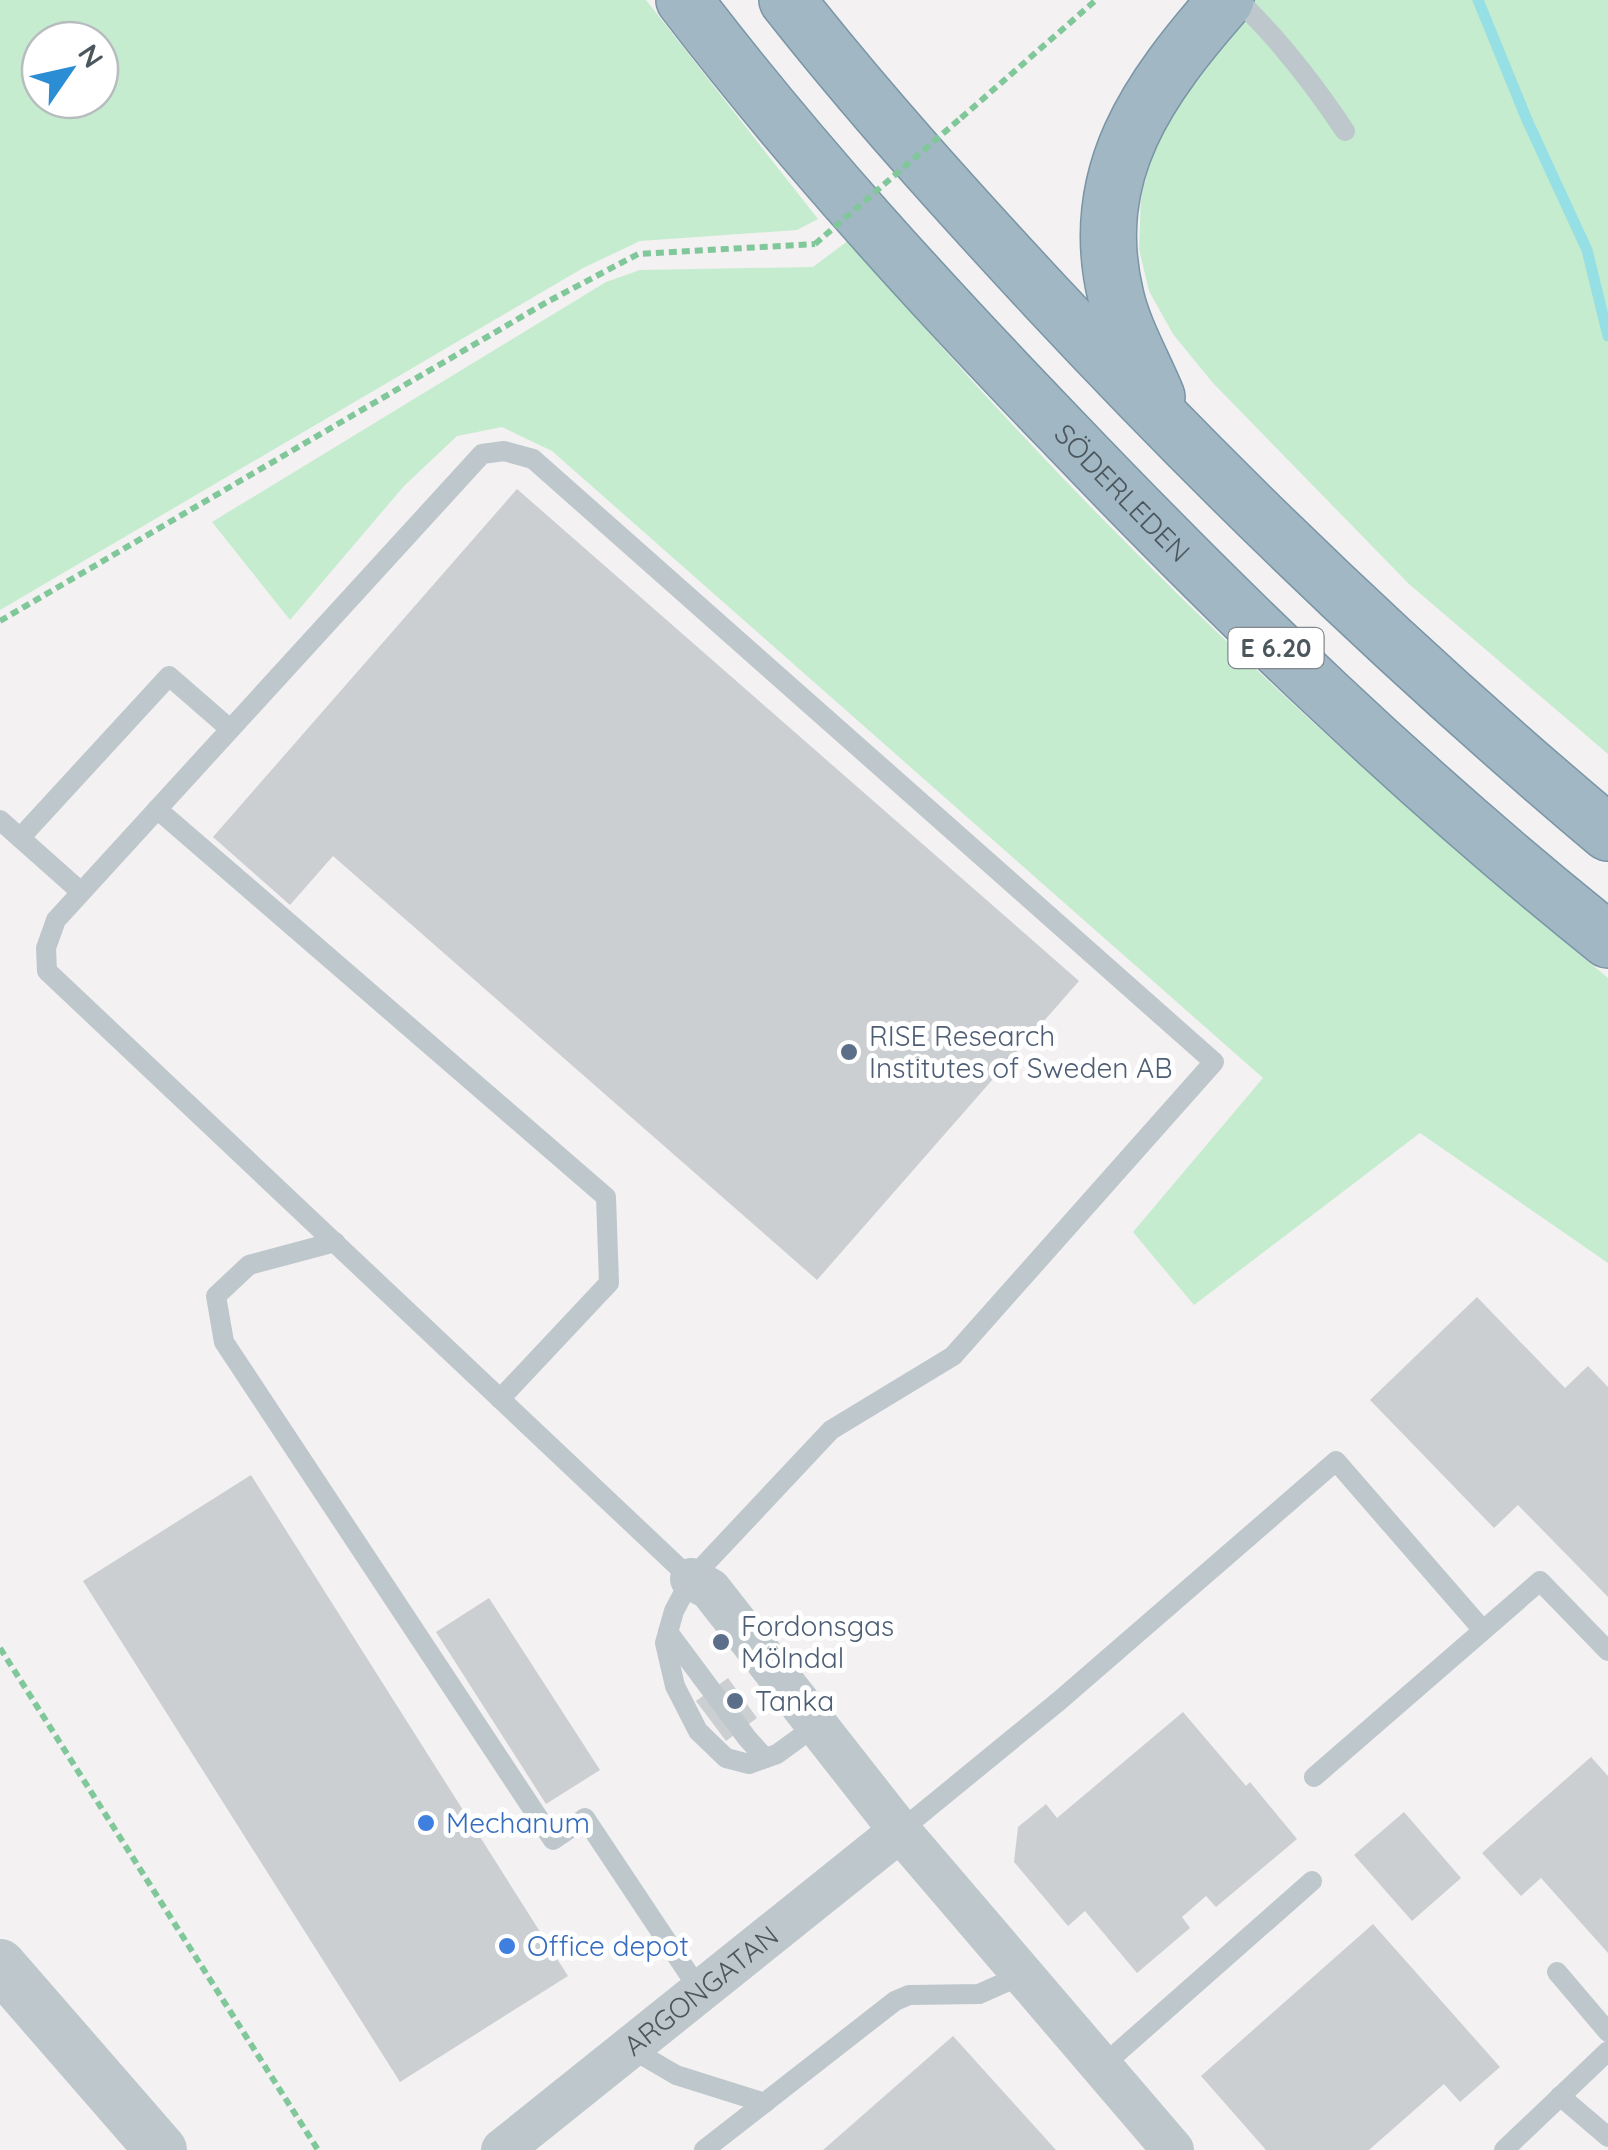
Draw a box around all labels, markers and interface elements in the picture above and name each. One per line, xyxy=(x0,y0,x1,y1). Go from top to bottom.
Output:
north arrow xyxy=(20,20,120,120)
text: N xyxy=(71,37,111,74)
street label: SÖDERLEDEN xyxy=(1047,416,1198,569)
road number: E 6.20 xyxy=(1228,628,1324,668)
place label: RISE Research Institutes of Sweden AB xyxy=(869,1018,1172,1085)
marker: RISE Research Institutes of Sweden AB xyxy=(838,1041,860,1063)
place label: Fordonsgas Mölndal xyxy=(741,1608,894,1675)
marker: Fordonsgas Mölndal xyxy=(710,1631,732,1653)
place label: Tanka xyxy=(755,1683,834,1718)
marker: Tanka xyxy=(724,1690,746,1712)
place label: Mechanum xyxy=(446,1805,590,1840)
marker: Mechanum xyxy=(415,1812,437,1834)
street label: ARGONGATAN xyxy=(616,1918,785,2063)
place label: Office depot xyxy=(527,1928,689,1963)
marker: Office depot xyxy=(496,1935,518,1957)

